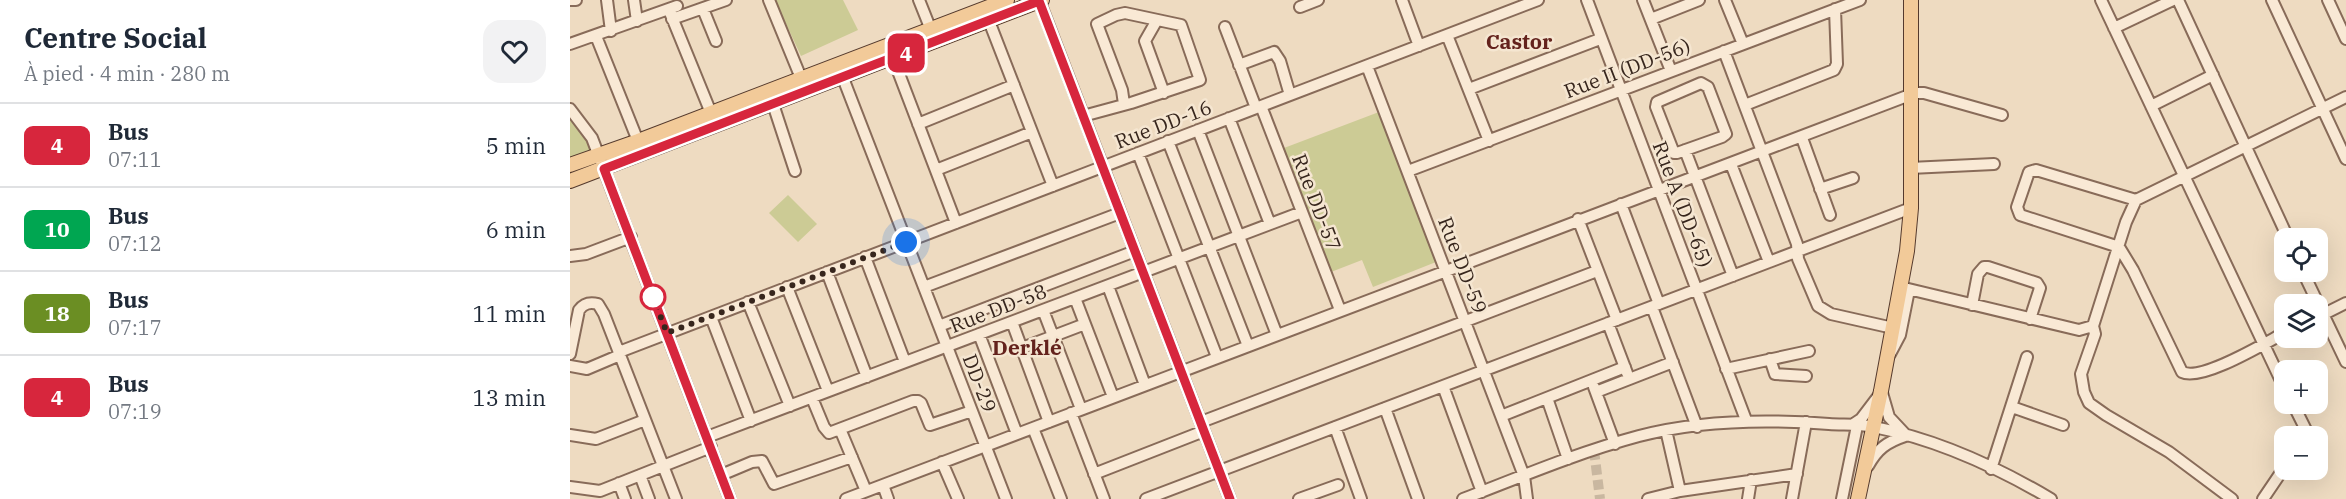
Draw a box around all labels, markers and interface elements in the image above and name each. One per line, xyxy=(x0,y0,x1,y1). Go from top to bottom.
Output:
text: Centre Social xyxy=(24,19,207,56)
button: heart xyxy=(483,20,546,83)
district label: Castor xyxy=(1486,27,1553,55)
street label: Rue II (DD-56) xyxy=(1560,32,1694,104)
line badge: 4 xyxy=(886,34,926,72)
text: 4 xyxy=(900,39,912,67)
text: À pied · 4 min · 280 m xyxy=(24,60,230,87)
street label: Rue DD-16 xyxy=(1111,93,1215,155)
text: Bus xyxy=(108,117,149,146)
text: 4 xyxy=(51,131,63,159)
text: 5 min xyxy=(486,131,546,160)
street label: Rue A (DD-65) xyxy=(1647,137,1719,271)
text: 07:11 xyxy=(108,146,162,173)
street label: Rue DD-57 xyxy=(1286,150,1348,254)
text: Bus xyxy=(108,201,149,230)
street label: Rue DD-59 xyxy=(1432,213,1494,317)
text: 10 xyxy=(44,215,70,243)
text: 6 min xyxy=(486,215,546,244)
your location xyxy=(891,227,921,257)
map controls xyxy=(2274,228,2328,480)
button: locate xyxy=(2274,228,2328,282)
text: 07:12 xyxy=(108,230,162,257)
street label: Rue DD-58 xyxy=(946,277,1050,339)
unlabelled marker xyxy=(640,284,666,310)
text: Bus xyxy=(108,285,149,314)
button: layers xyxy=(2274,294,2328,348)
text: 18 xyxy=(44,299,70,327)
text: 11 min xyxy=(473,299,546,328)
text: 07:17 xyxy=(108,314,162,341)
district label: Derklé xyxy=(992,333,1062,361)
street label: DD-29 xyxy=(957,350,1003,416)
button: + xyxy=(2274,360,2328,414)
text: Bus xyxy=(108,369,149,398)
text: 4 xyxy=(51,383,63,411)
text: 13 min xyxy=(473,383,546,412)
text: 07:19 xyxy=(108,398,162,425)
button: − xyxy=(2274,426,2328,480)

